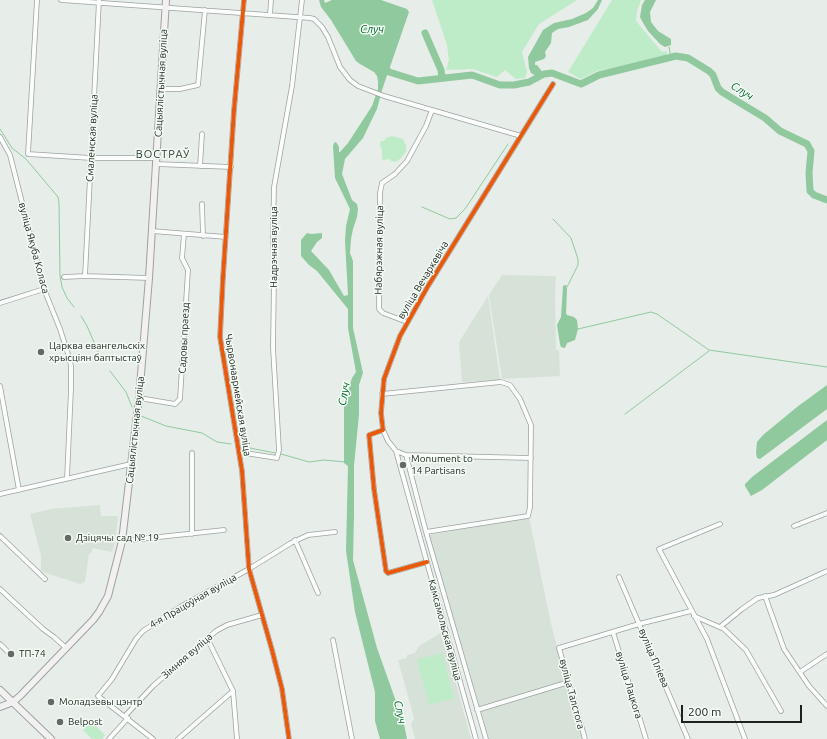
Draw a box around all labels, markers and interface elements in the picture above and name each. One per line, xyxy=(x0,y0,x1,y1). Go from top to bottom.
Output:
water label: Случ xyxy=(360,22,384,36)
street label: Сацыялістычная вуліца xyxy=(152,29,170,137)
water label: Случ xyxy=(728,79,756,103)
street label: Смаленская вуліца xyxy=(84,94,100,182)
district label: ВОСТРАЎ xyxy=(136,147,190,161)
street label: вуліца Якуба Коласа xyxy=(16,201,52,295)
street label: Набярэжная вуліца xyxy=(372,205,386,295)
street label: Надрэчная вуліца xyxy=(268,206,280,288)
street label: вуліца Вечаркевіча xyxy=(395,239,451,321)
street label: Садовы праезд xyxy=(176,302,192,374)
street label: Чырвонаармейская вуліца xyxy=(222,333,254,457)
place label: Царква евангельскіх хрысціян баптыстаў xyxy=(49,340,145,364)
marker: Царква евангельскіх хрысціян баптыстаў xyxy=(36,347,46,357)
street label: Сацыялістычная вуліца xyxy=(123,376,147,484)
water label: Случ xyxy=(335,381,353,407)
place label: Monument to 14 Partisans xyxy=(411,453,473,476)
marker: Monument to 14 Partisans xyxy=(398,460,408,470)
place label: Дзіцячы сад № 19 xyxy=(76,532,159,544)
marker: Дзіцячы сад № 19 xyxy=(63,533,73,543)
street label: 4-я Працоўная вуліца xyxy=(147,571,239,631)
street label: Камсамольская вуліца xyxy=(426,578,464,682)
street label: вуліца Пліева xyxy=(636,627,672,689)
street label: Зімняя вуліца xyxy=(159,631,215,681)
place label: ТП-74 xyxy=(19,648,46,660)
marker: ТП-74 xyxy=(6,649,16,659)
street label: вуліца Лацкога xyxy=(613,650,645,720)
street label: вуліца Талстога xyxy=(557,658,587,730)
place label: Моладзевы цэнтр xyxy=(59,696,143,708)
marker: Моладзевы цэнтр xyxy=(46,697,56,707)
scale bar xyxy=(683,697,804,723)
water label: Случ xyxy=(391,699,409,725)
text: 200 m xyxy=(688,705,721,718)
place label: Belpost xyxy=(68,716,102,728)
marker: Belpost xyxy=(55,717,65,727)

